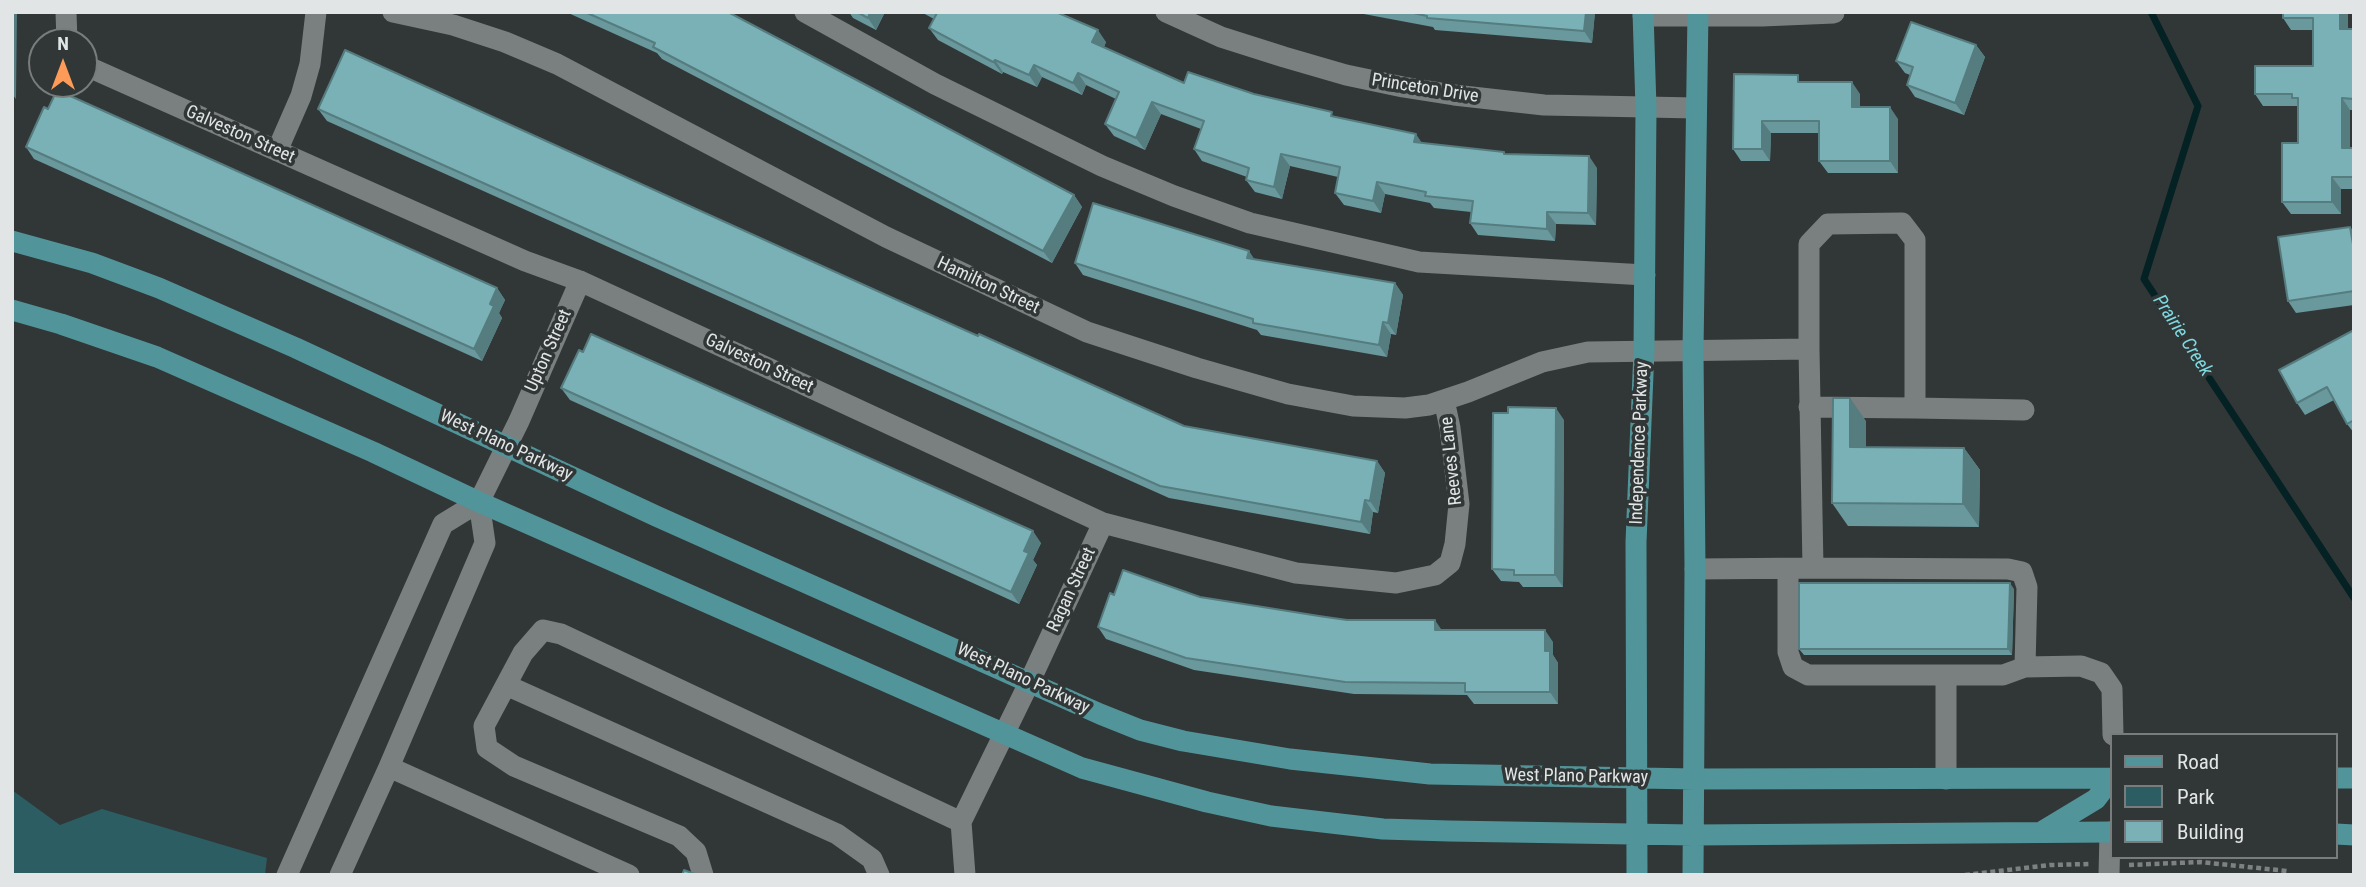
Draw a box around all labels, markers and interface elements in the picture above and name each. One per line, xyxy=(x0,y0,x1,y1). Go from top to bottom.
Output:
north arrow xyxy=(28,28,98,98)
text: N xyxy=(57,32,69,55)
street label: Princeton Drive xyxy=(1370,70,1480,108)
street label: Galveston Street xyxy=(182,101,298,169)
street label: Hamilton Street xyxy=(933,253,1043,319)
water label: Prairie Creek xyxy=(2147,291,2217,381)
street label: Upton Street xyxy=(521,306,577,396)
street label: Galveston Street xyxy=(701,330,817,398)
street label: Independence Parkway xyxy=(1626,361,1654,525)
street label: West Plano Parkway xyxy=(436,406,576,486)
street label: Reeves Lane xyxy=(1437,416,1467,506)
street label: Ragan Street xyxy=(1043,544,1101,636)
street label: West Plano Parkway xyxy=(953,639,1093,719)
legend xyxy=(2110,733,2338,859)
text: Road xyxy=(2177,750,2219,774)
street label: West Plano Parkway xyxy=(1504,765,1648,789)
text: Park xyxy=(2177,785,2214,809)
text: Building xyxy=(2177,820,2244,844)

